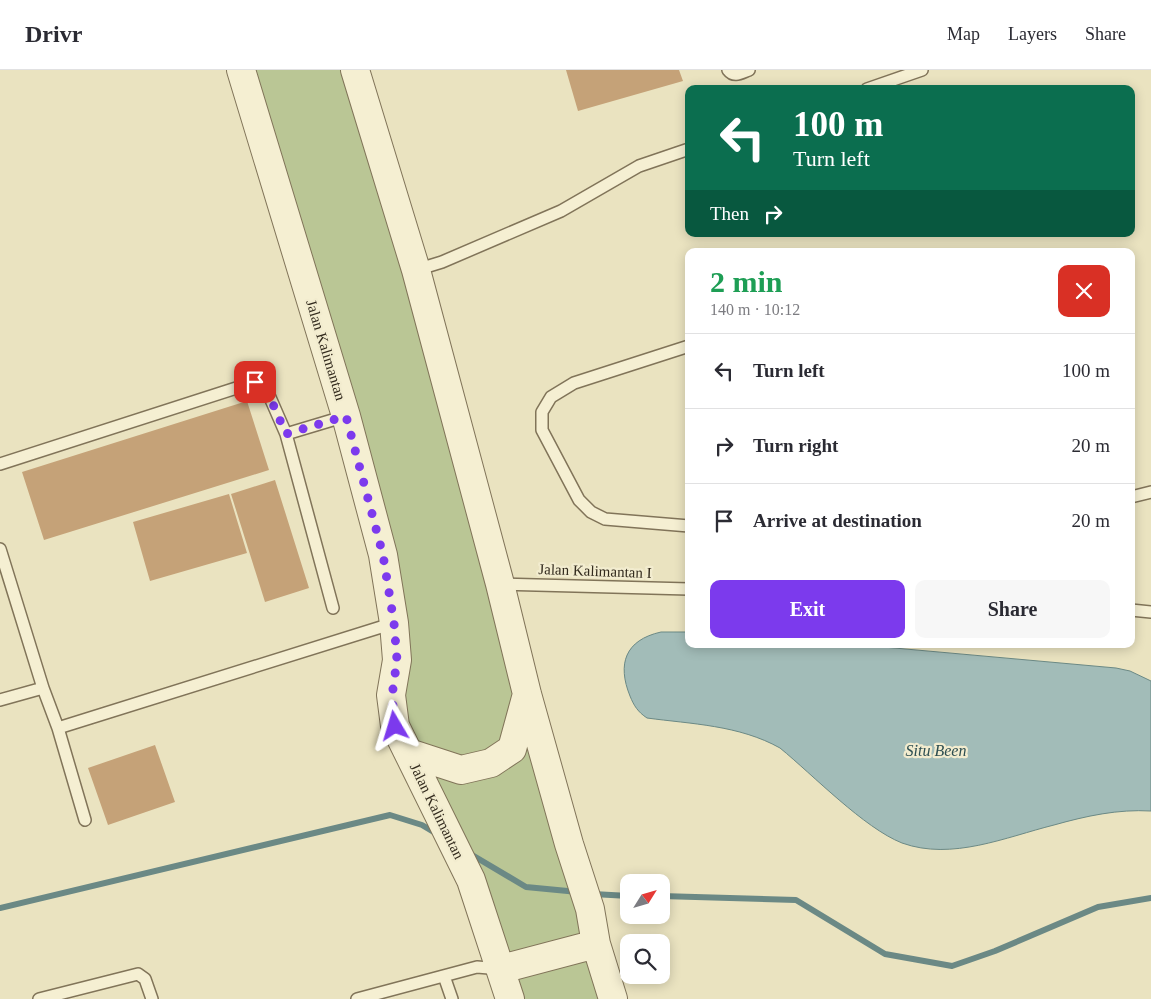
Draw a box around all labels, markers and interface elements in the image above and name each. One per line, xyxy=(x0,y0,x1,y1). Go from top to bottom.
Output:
text: Drivr xyxy=(25,21,82,47)
text: Map xyxy=(947,24,980,44)
text: Layers xyxy=(1008,24,1057,44)
text: Share xyxy=(1085,24,1126,44)
icon: left xyxy=(710,105,775,170)
text: 100 m xyxy=(793,105,883,144)
text: Turn left xyxy=(793,146,870,171)
icon: right xyxy=(759,200,787,228)
text: Then xyxy=(710,203,749,224)
text: 2 min xyxy=(710,265,783,298)
button: close xyxy=(1058,265,1110,317)
street label: Jalan Kalimantan xyxy=(303,298,349,403)
text: 140 m · 10:12 xyxy=(710,301,800,318)
icon: left xyxy=(710,357,738,385)
text: Turn left xyxy=(753,360,825,381)
text: 100 m xyxy=(1062,360,1110,381)
pin xyxy=(234,361,276,403)
icon: arrive xyxy=(241,368,269,396)
icon: right xyxy=(710,432,738,460)
text: Turn right xyxy=(753,435,838,456)
text: 20 m xyxy=(1071,435,1110,456)
icon: arrive xyxy=(710,507,738,535)
text: Arrive at destination xyxy=(753,510,922,531)
text: 20 m xyxy=(1071,510,1110,531)
street label: Jalan Kalimantan I xyxy=(538,561,652,581)
button: Exit xyxy=(710,580,905,638)
button: Share xyxy=(915,580,1110,638)
position arrow xyxy=(368,699,420,751)
water label: Situ Been xyxy=(906,742,966,759)
street label: Jalan Kalimantan xyxy=(407,761,467,862)
north arrow xyxy=(620,874,670,924)
map controls xyxy=(620,874,670,984)
button: search xyxy=(620,934,670,984)

